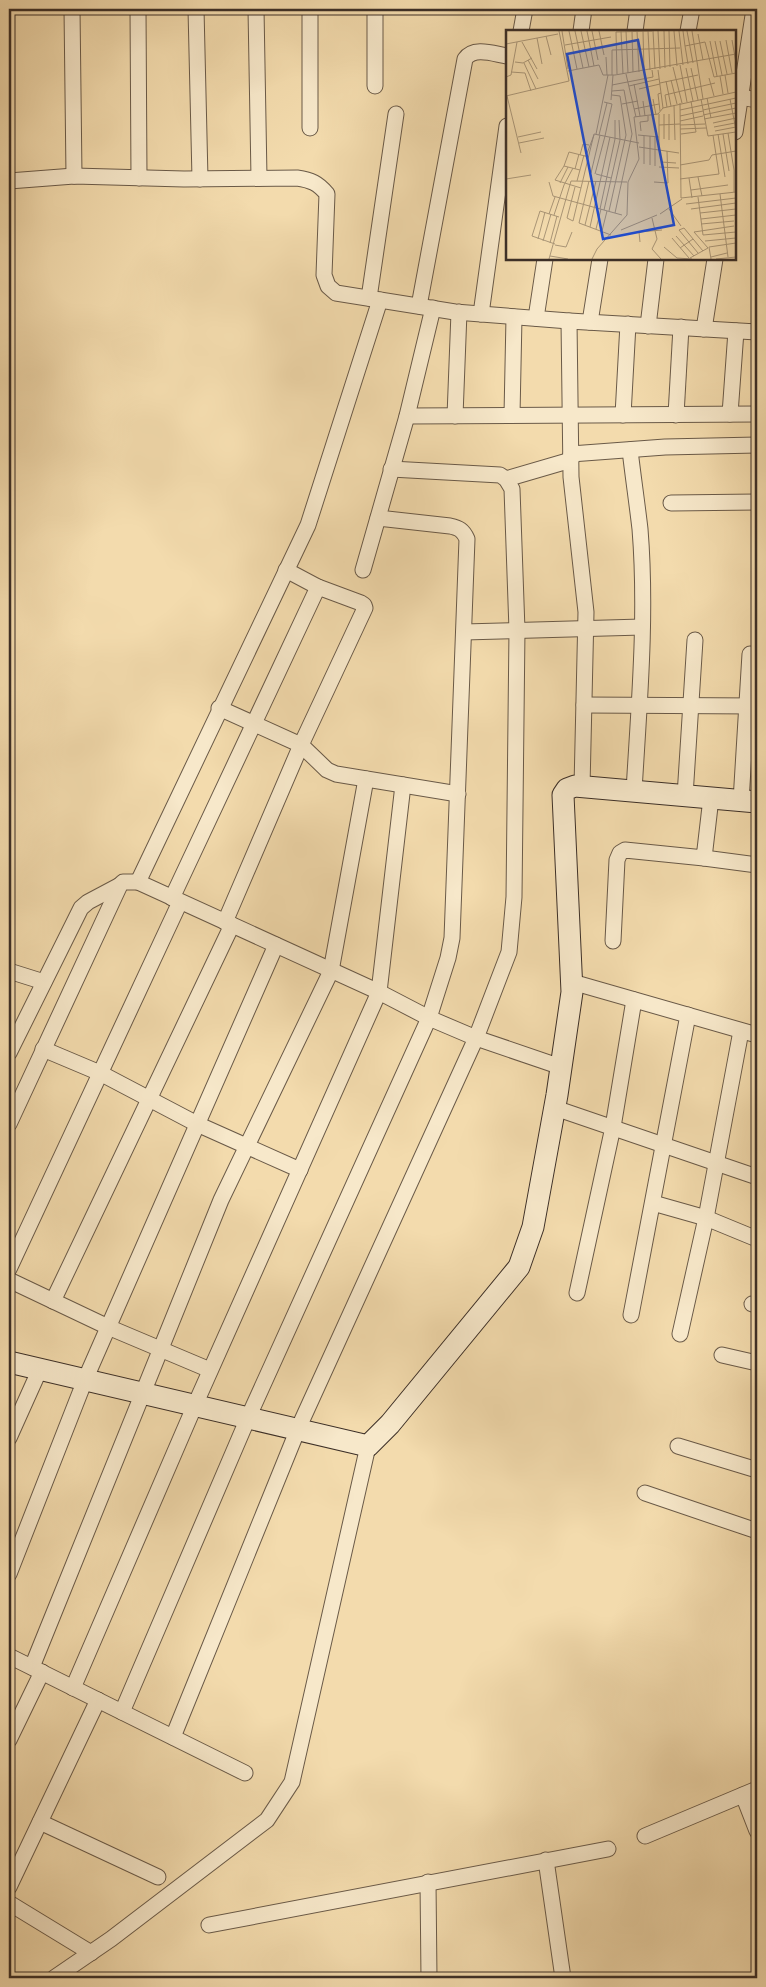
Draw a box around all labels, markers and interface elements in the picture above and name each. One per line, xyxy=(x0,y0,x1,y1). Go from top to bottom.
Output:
inset map xyxy=(506,30,736,260)

